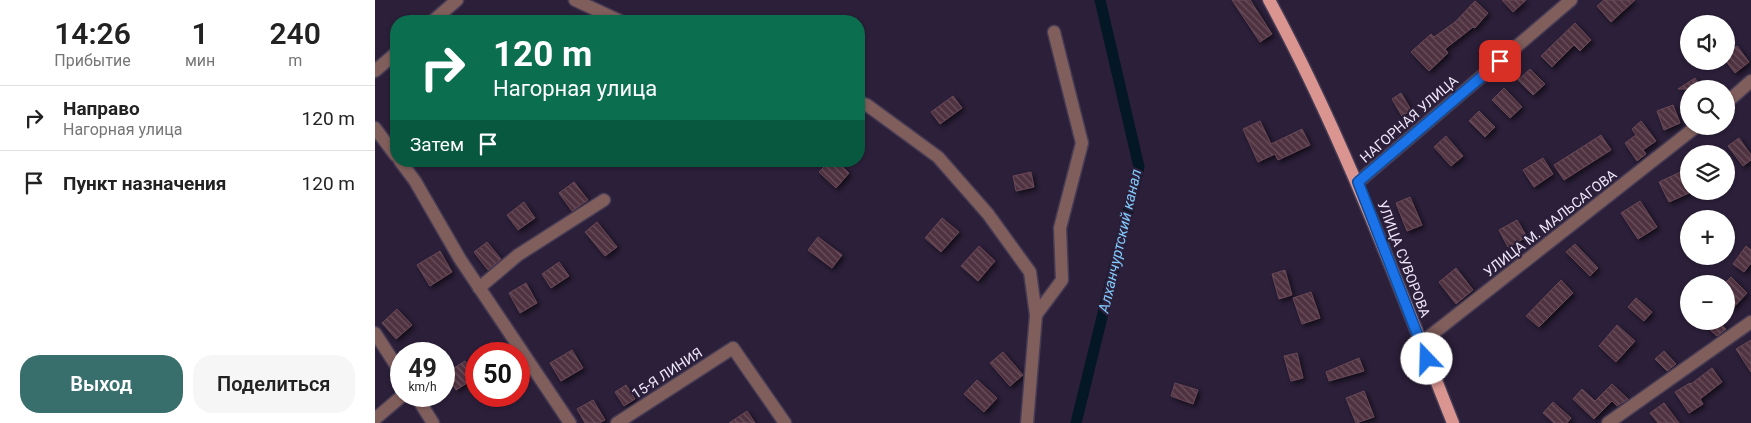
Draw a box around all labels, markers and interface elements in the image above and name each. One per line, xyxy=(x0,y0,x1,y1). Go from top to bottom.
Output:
map controls xyxy=(1680,15,1735,330)
button: sound xyxy=(1680,15,1735,70)
text: 14:26 xyxy=(54,16,131,51)
text: 1 xyxy=(192,16,209,51)
text: 240 xyxy=(269,16,321,51)
text: 120 m xyxy=(493,34,592,75)
icon: right xyxy=(410,35,475,100)
pin xyxy=(1479,40,1521,82)
icon: arrive xyxy=(1486,47,1514,75)
text: Прибытие xyxy=(54,51,131,70)
text: мин xyxy=(185,51,215,70)
text: m xyxy=(288,51,302,70)
street label: НАГОРНАЯ УЛИЦА xyxy=(1357,72,1461,166)
text: Нагорная улица xyxy=(493,76,657,101)
button: search xyxy=(1680,80,1735,135)
text: Направо xyxy=(63,97,140,120)
icon: right xyxy=(20,104,48,132)
text: 120 m xyxy=(302,107,355,130)
text: Нагорная улица xyxy=(63,120,182,139)
icon: arrive xyxy=(474,130,502,158)
text: Затем xyxy=(410,133,464,156)
button: layers xyxy=(1680,145,1735,200)
street label: УЛИЦА М. МАЛЬСАГОВА xyxy=(1480,166,1620,280)
water label: Алханчуртский канал xyxy=(1094,167,1145,316)
icon: arrive xyxy=(20,169,48,197)
text: Пункт назначения xyxy=(63,172,226,195)
text: 120 m xyxy=(302,172,355,195)
street label: УЛИЦА СУВОРОВА xyxy=(1374,198,1434,320)
button: + xyxy=(1680,210,1735,265)
button: − xyxy=(1680,275,1735,330)
position arrow xyxy=(1400,332,1452,384)
speed limit sign: 50 xyxy=(465,342,530,407)
street label: 15-Я ЛИНИЯ xyxy=(629,344,705,402)
text: 49 xyxy=(408,354,437,383)
button: Выход xyxy=(20,355,183,413)
button: Поделиться xyxy=(193,355,355,413)
text: km/h xyxy=(408,380,437,394)

